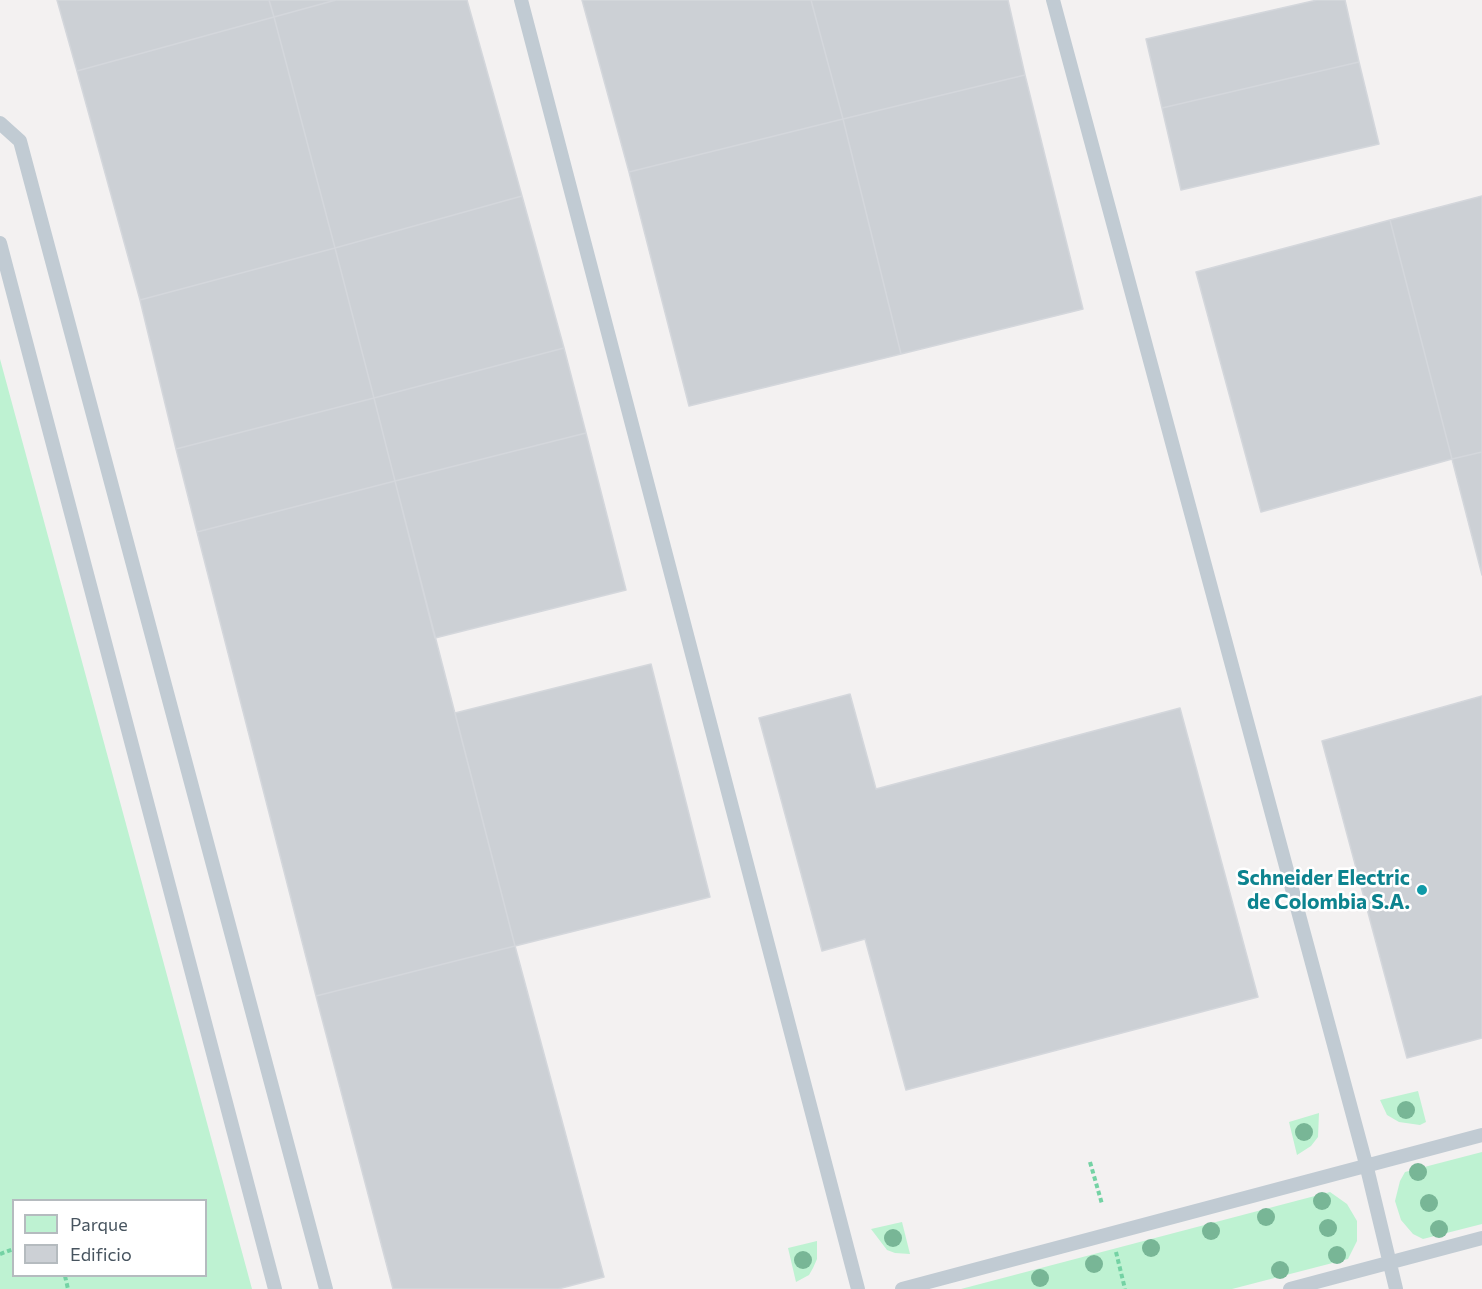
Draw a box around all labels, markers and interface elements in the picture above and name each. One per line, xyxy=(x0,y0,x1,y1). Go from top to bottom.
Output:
place label: Schneider Electric de Colombia S.A. xyxy=(1237,865,1410,915)
marker: Schneider Electric de Colombia S.A. xyxy=(1415,883,1429,897)
legend xyxy=(12,1199,207,1277)
text: Parque xyxy=(70,1213,128,1235)
text: Edificio xyxy=(70,1243,132,1265)

